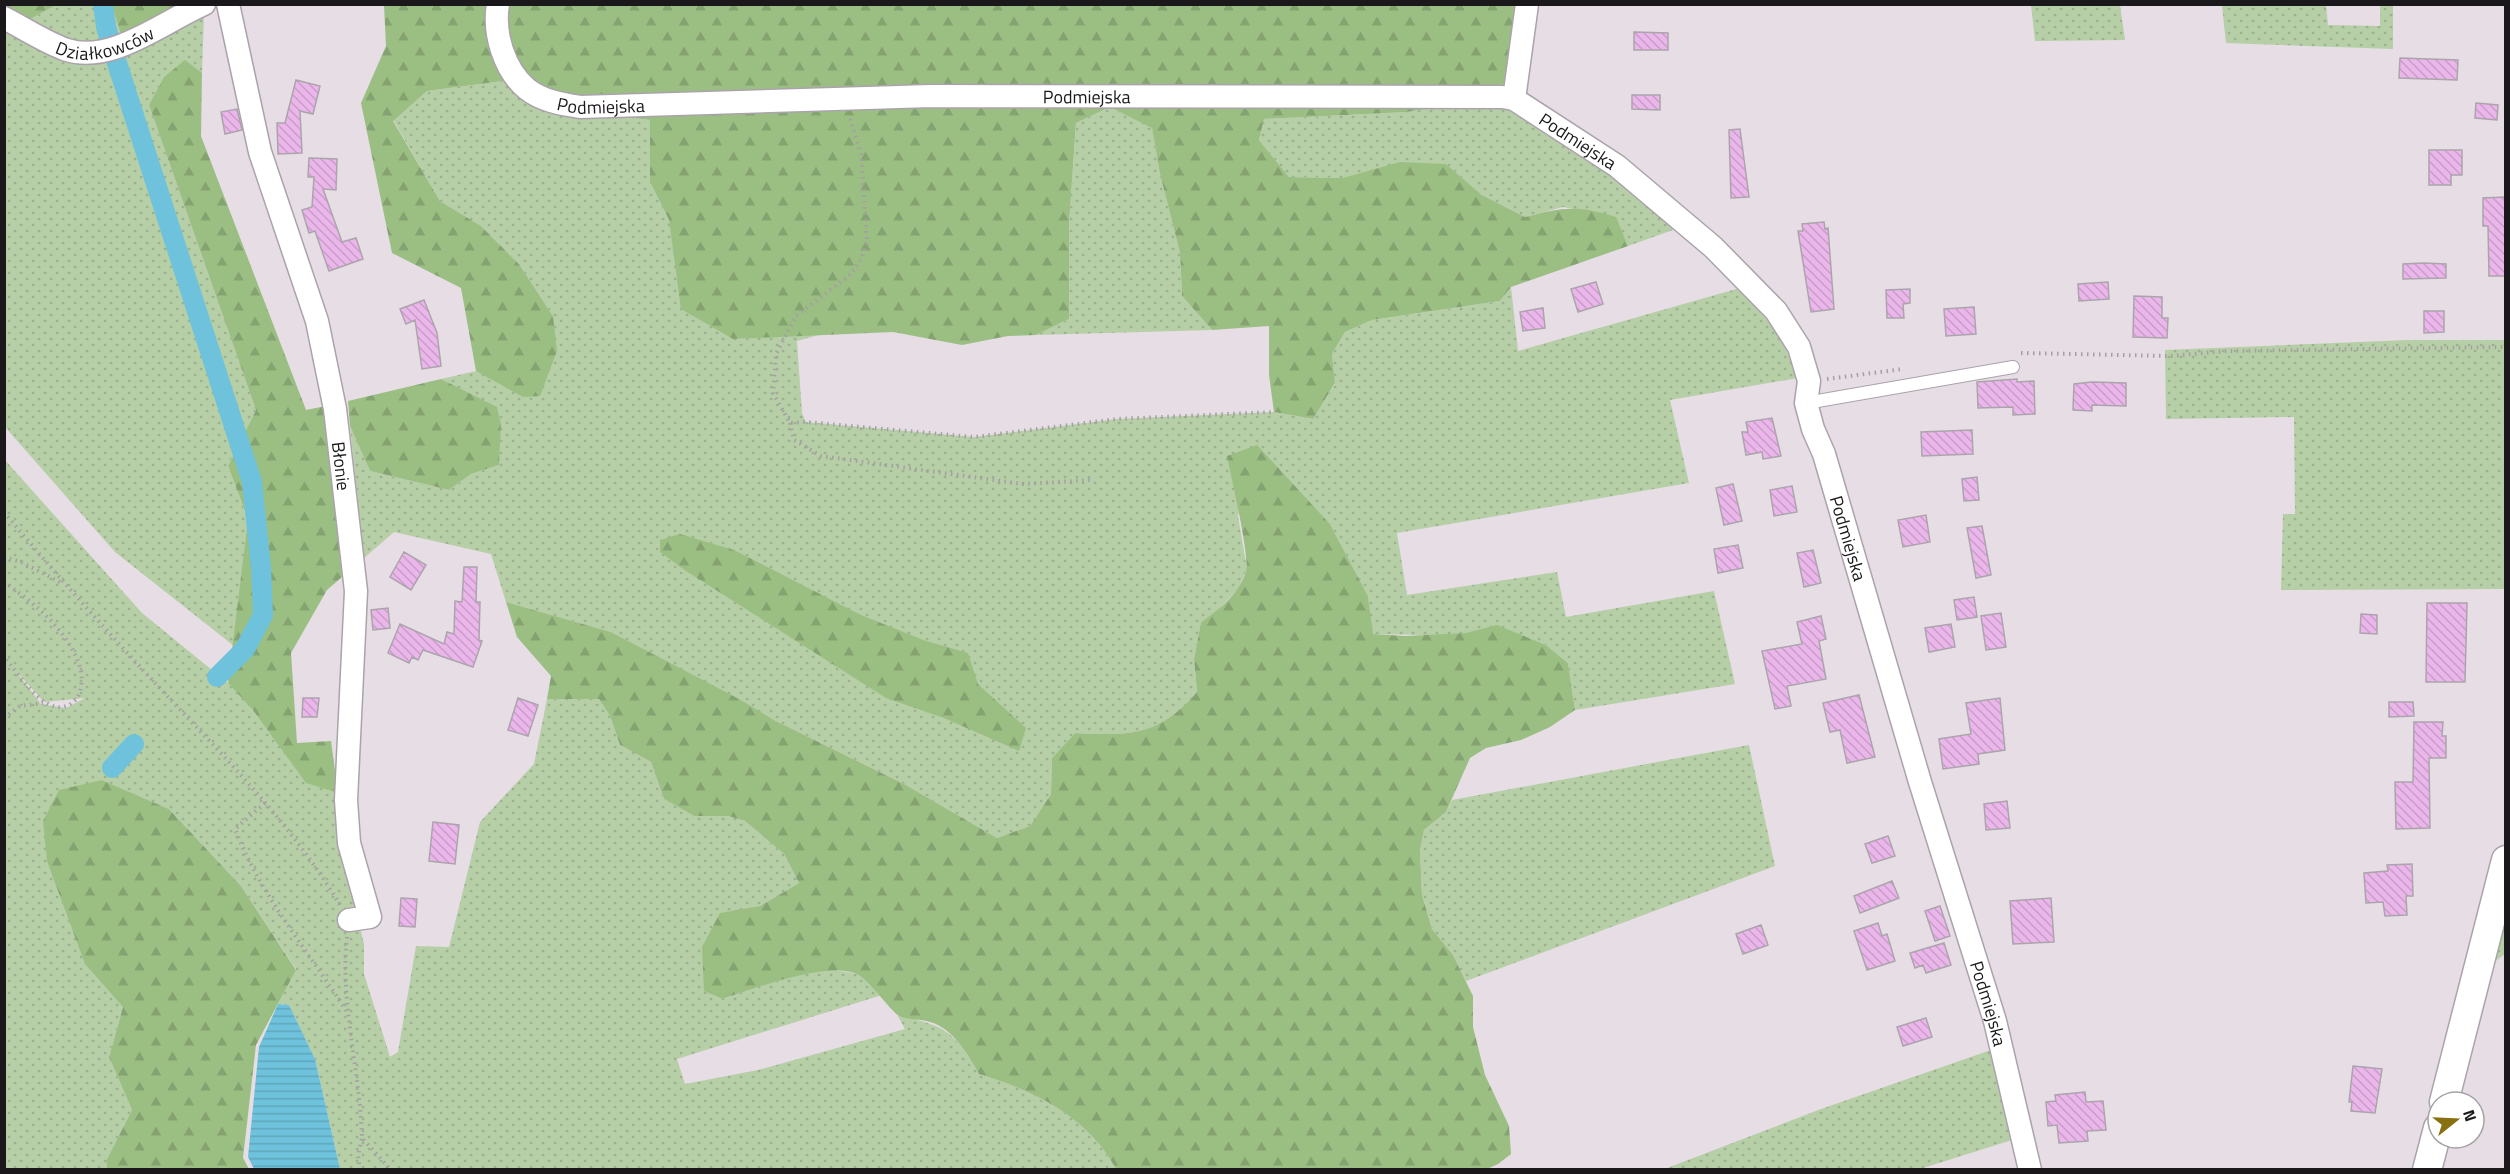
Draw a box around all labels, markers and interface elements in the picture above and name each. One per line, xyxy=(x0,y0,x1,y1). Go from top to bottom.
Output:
street label: Działkowców xyxy=(52,19,159,66)
street label: Podmiejska xyxy=(1043,83,1131,110)
street label: Podmiejska xyxy=(555,90,645,121)
street label: Podmiejska xyxy=(1534,106,1622,176)
street label: Błonie xyxy=(325,440,358,492)
street label: Podmiejska xyxy=(1823,492,1874,584)
street label: Podmiejska xyxy=(1963,957,2014,1049)
north arrow xyxy=(2426,1090,2486,1150)
text: N xyxy=(2457,1106,2483,1124)

